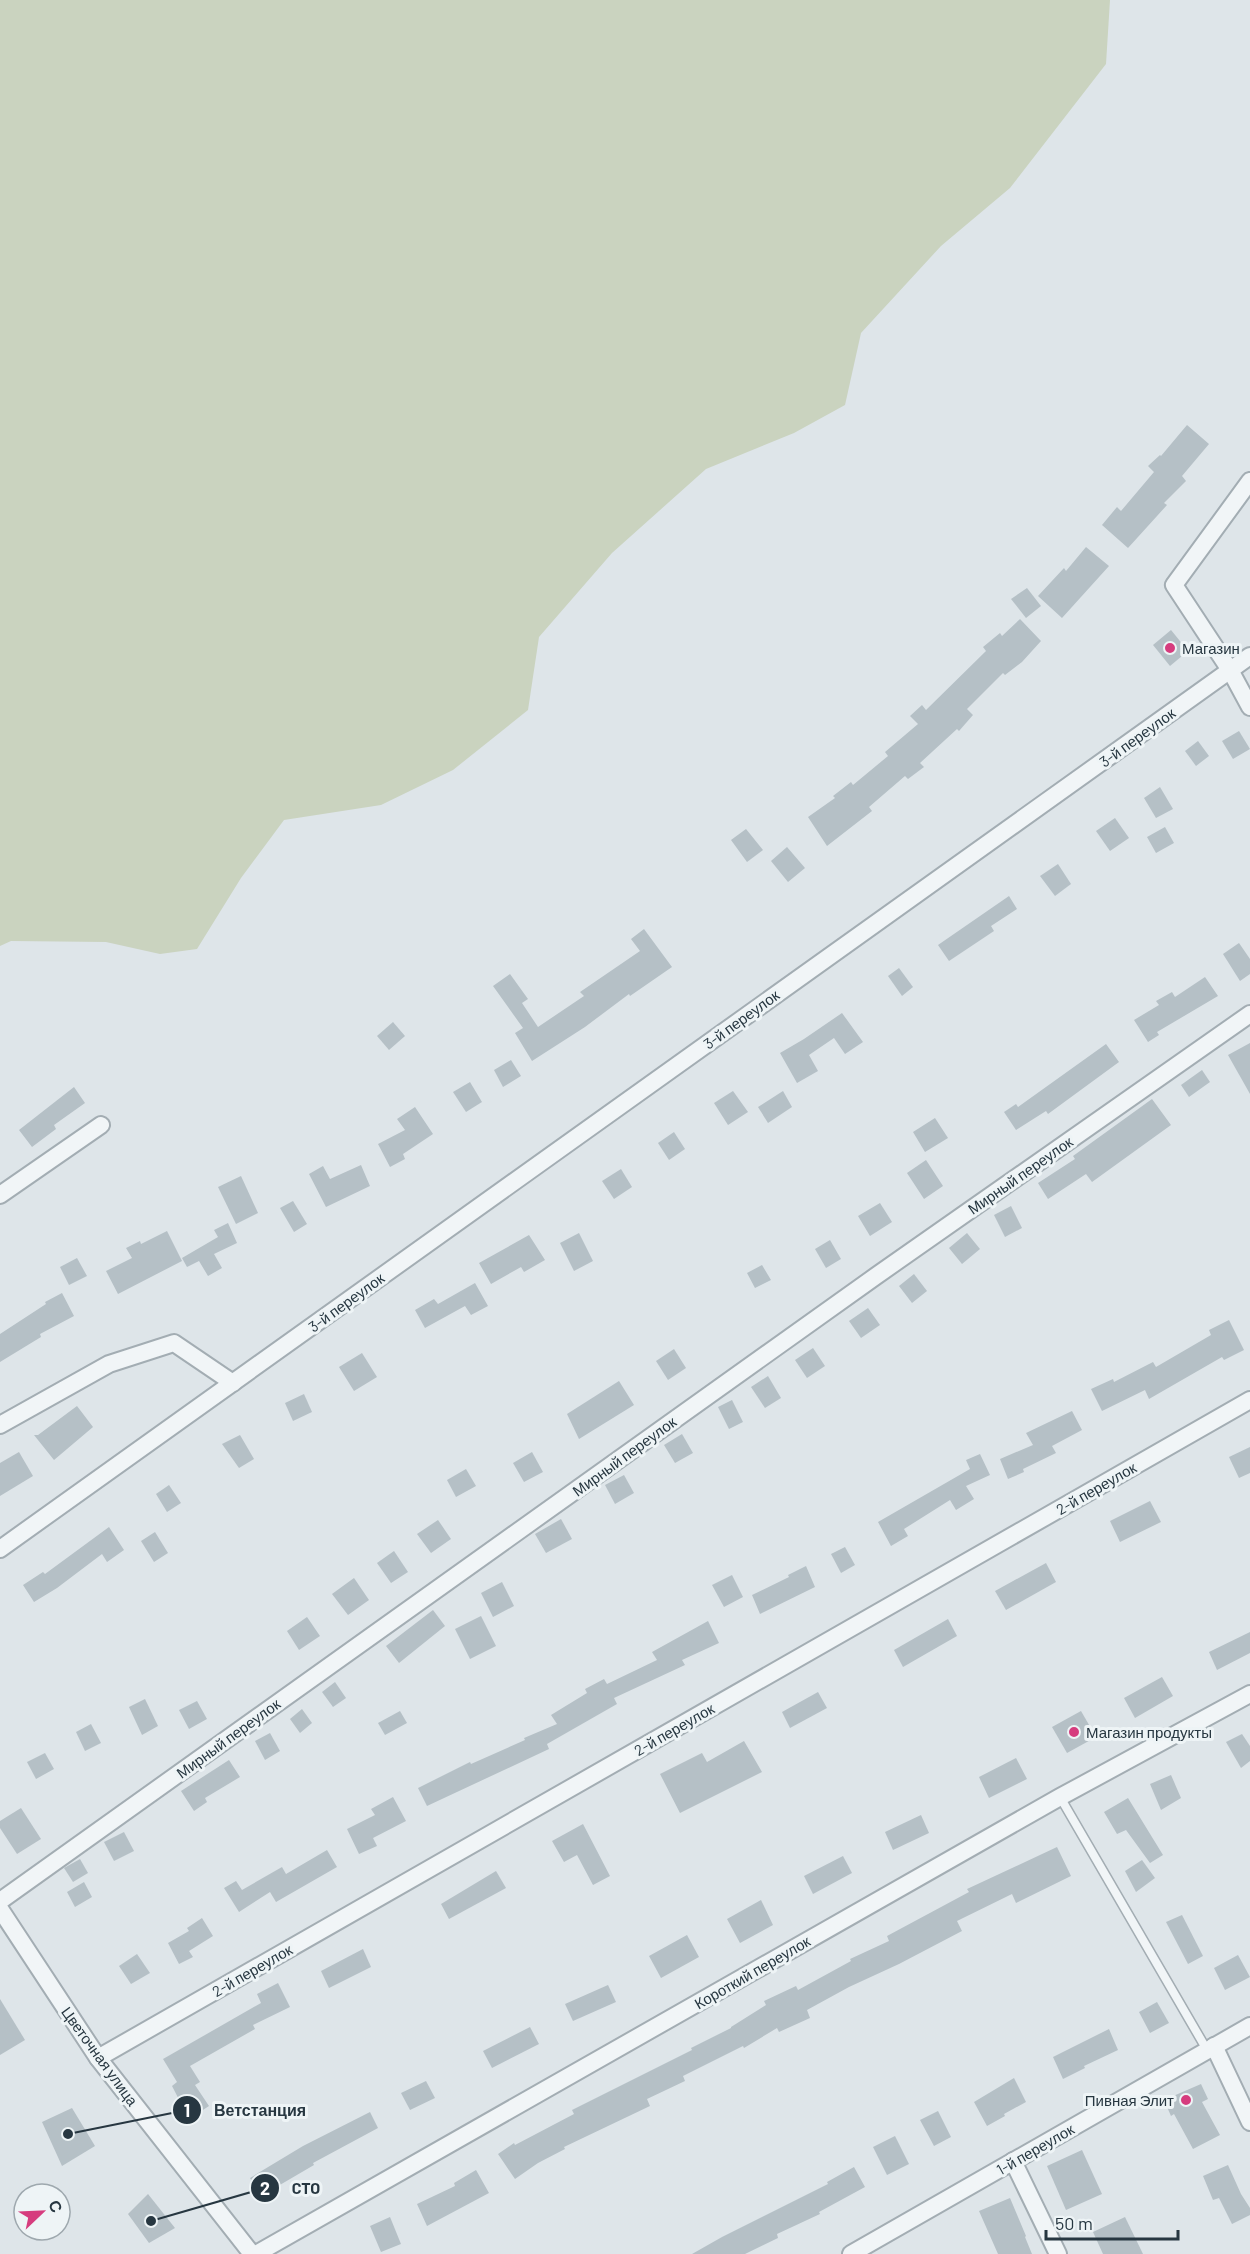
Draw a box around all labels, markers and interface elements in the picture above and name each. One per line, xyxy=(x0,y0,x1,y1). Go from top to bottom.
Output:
place label: Магазин xyxy=(1182,639,1240,657)
marker: Магазин xyxy=(1163,641,1177,655)
street label: 3-й переулок xyxy=(1096,703,1179,770)
street label: 3-й переулок xyxy=(700,985,783,1052)
street label: Мирный переулок xyxy=(964,1132,1076,1218)
street label: 3-й переулок xyxy=(305,1268,388,1335)
street label: Мирный переулок xyxy=(569,1412,680,1500)
street label: 2-й переулок xyxy=(1053,1458,1140,1518)
street label: Мирный переулок xyxy=(173,1694,284,1782)
street label: 2-й переулок xyxy=(631,1699,718,1759)
place label: Магазин продукты xyxy=(1086,1723,1212,1741)
marker: Магазин продукты xyxy=(1067,1725,1081,1739)
street label: Короткий переулок xyxy=(691,1931,813,2012)
street label: 2-й переулок xyxy=(209,1940,296,2000)
street label: Цветочная улица xyxy=(58,2003,142,2110)
place label: Пивная Элит xyxy=(1085,2091,1174,2109)
callout: Ветстанция xyxy=(172,2093,318,2127)
marker: Пивная Элит xyxy=(1179,2093,1193,2107)
text: 1 xyxy=(184,2099,190,2121)
text: Ветстанция xyxy=(214,2100,306,2119)
street label: 1-й переулок xyxy=(993,2119,1077,2178)
callout: CTO xyxy=(250,2171,332,2205)
text: 2 xyxy=(260,2177,270,2199)
text: CTO xyxy=(292,2178,320,2197)
north arrow xyxy=(12,2182,72,2242)
text: С xyxy=(45,2197,67,2215)
scale bar xyxy=(1046,2203,1178,2241)
text: 50 m xyxy=(1055,2212,1093,2234)

